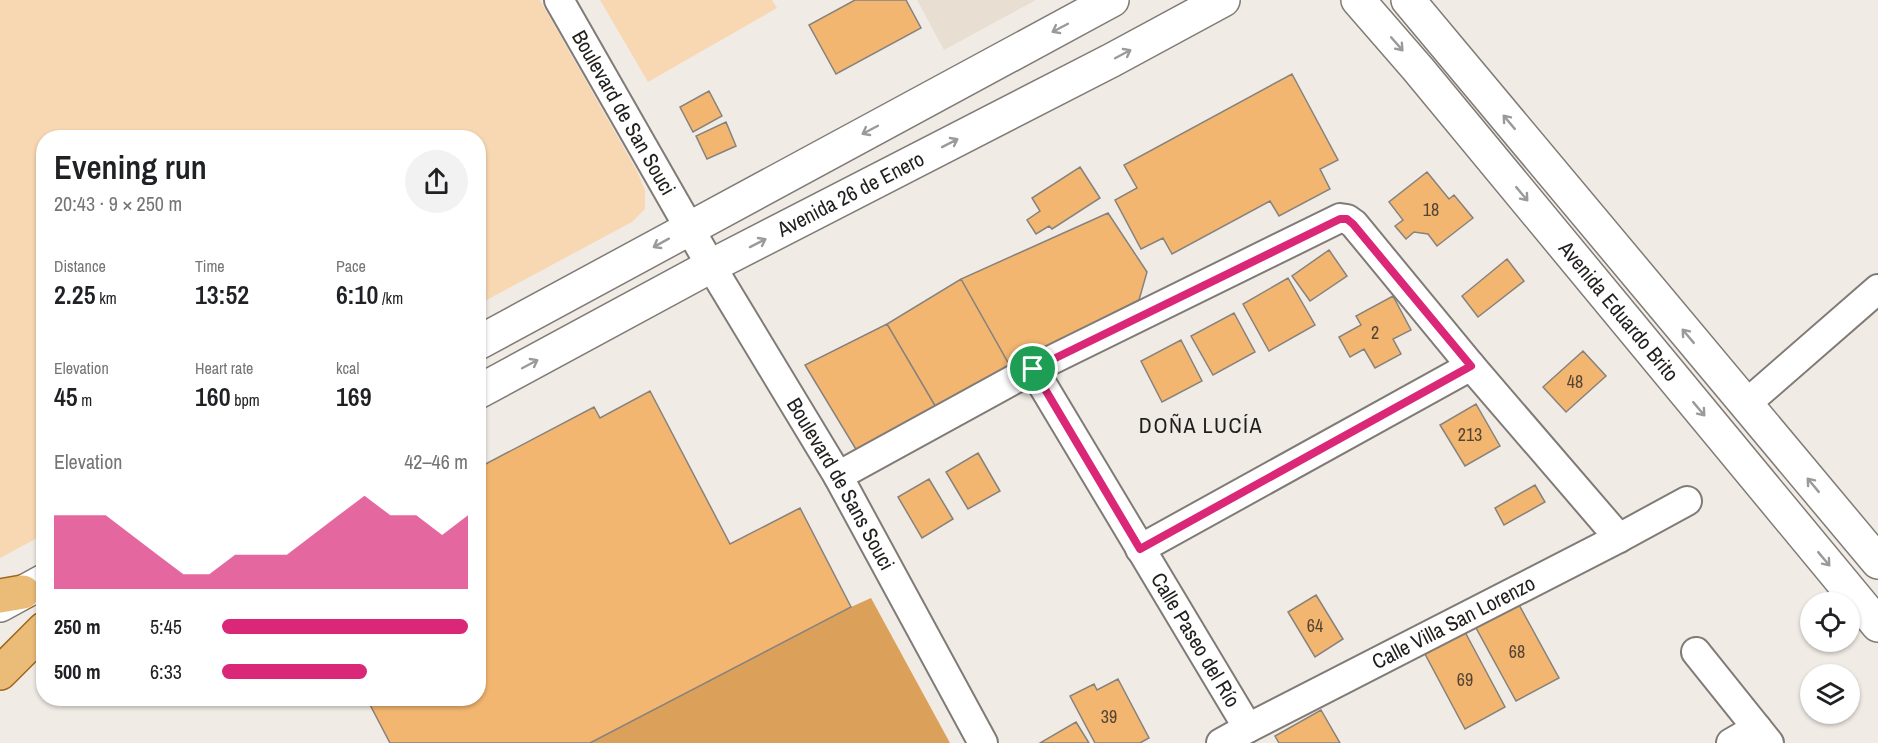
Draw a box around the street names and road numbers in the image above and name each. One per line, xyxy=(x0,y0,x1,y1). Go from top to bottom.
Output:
street label: Boulevard de San Souci xyxy=(565,25,683,201)
street label: Avenida 26 de Enero xyxy=(771,144,929,244)
street label: Avenida Eduardo Brito xyxy=(1552,234,1686,387)
street label: Boulevard de Sans Souci xyxy=(780,392,902,575)
street label: Calle Paseo del Río xyxy=(1144,567,1247,713)
street label: Calle Villa San Lorenzo xyxy=(1367,568,1540,676)

